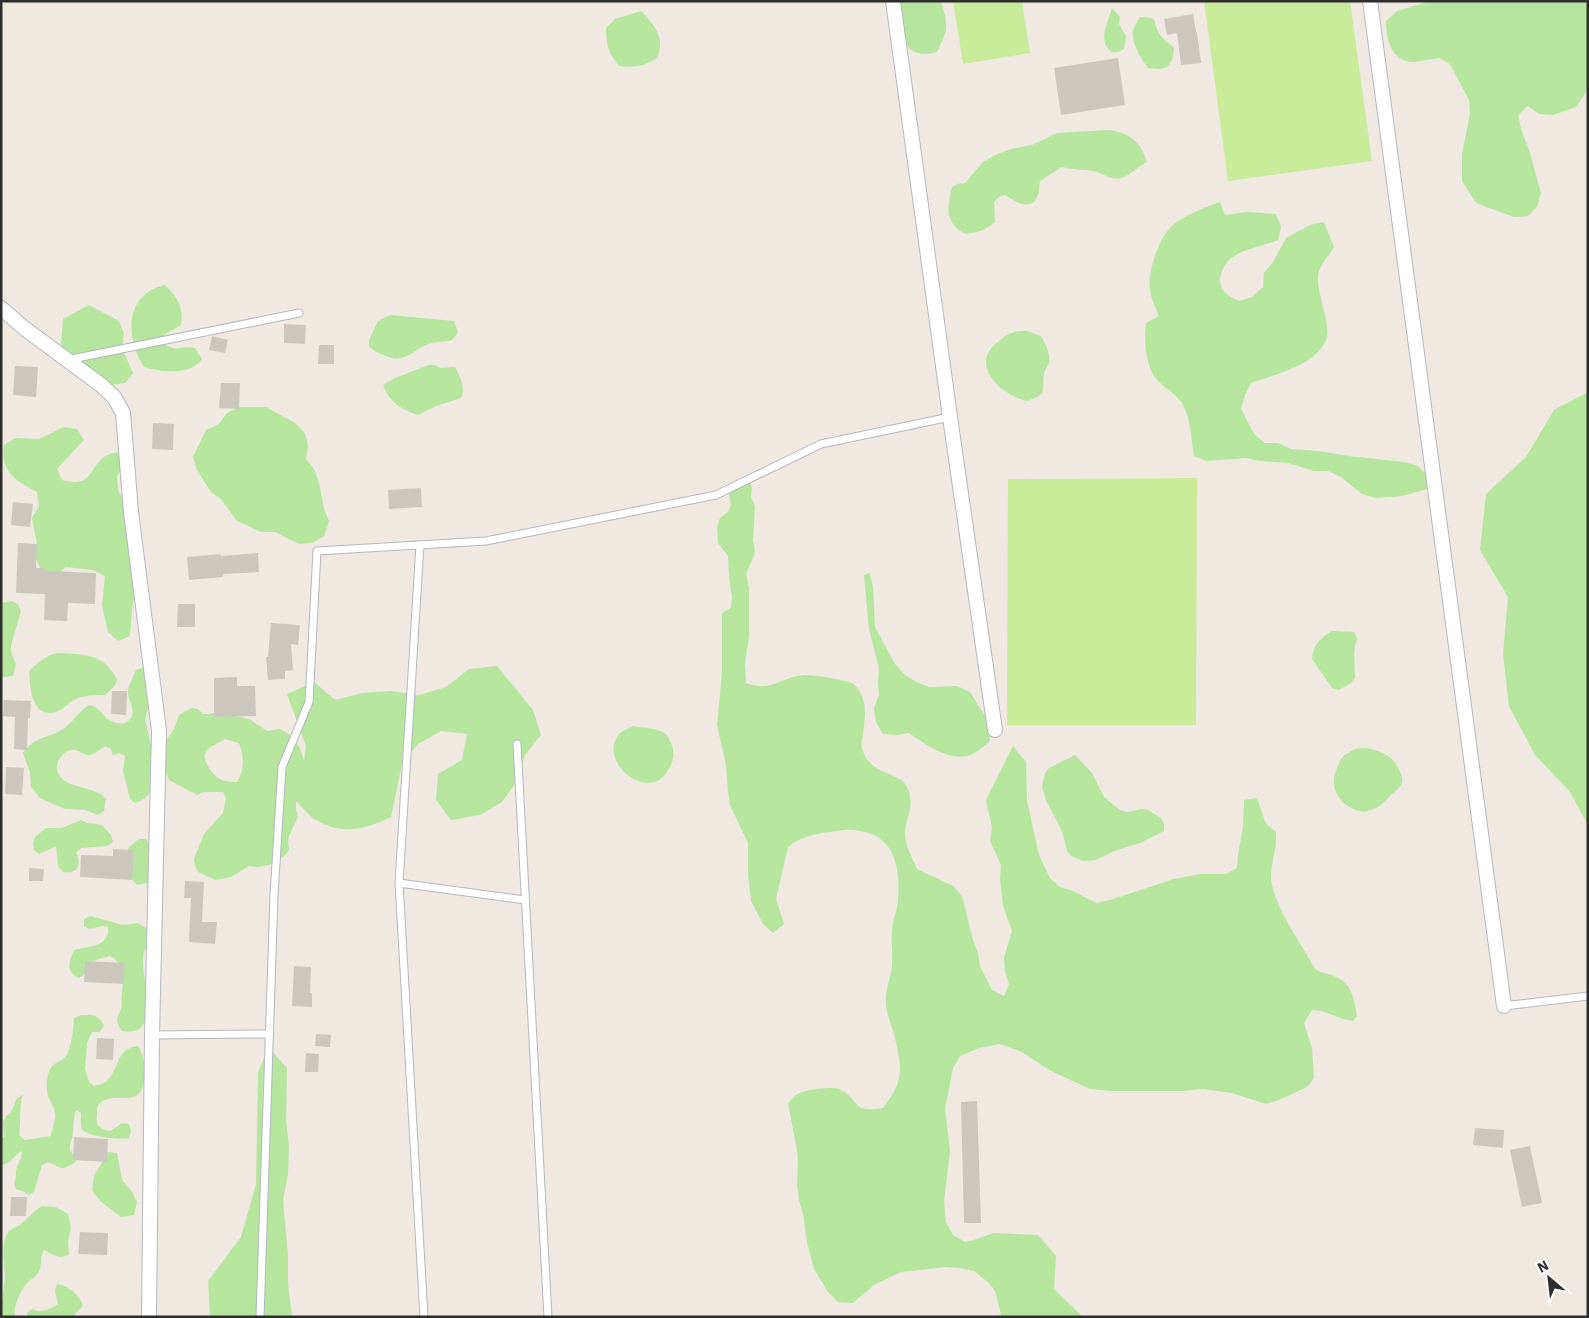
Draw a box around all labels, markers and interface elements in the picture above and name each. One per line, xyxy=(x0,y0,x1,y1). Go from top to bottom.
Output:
north arrow xyxy=(1524,1253,1574,1303)
text: N xyxy=(1534,1256,1552,1277)

